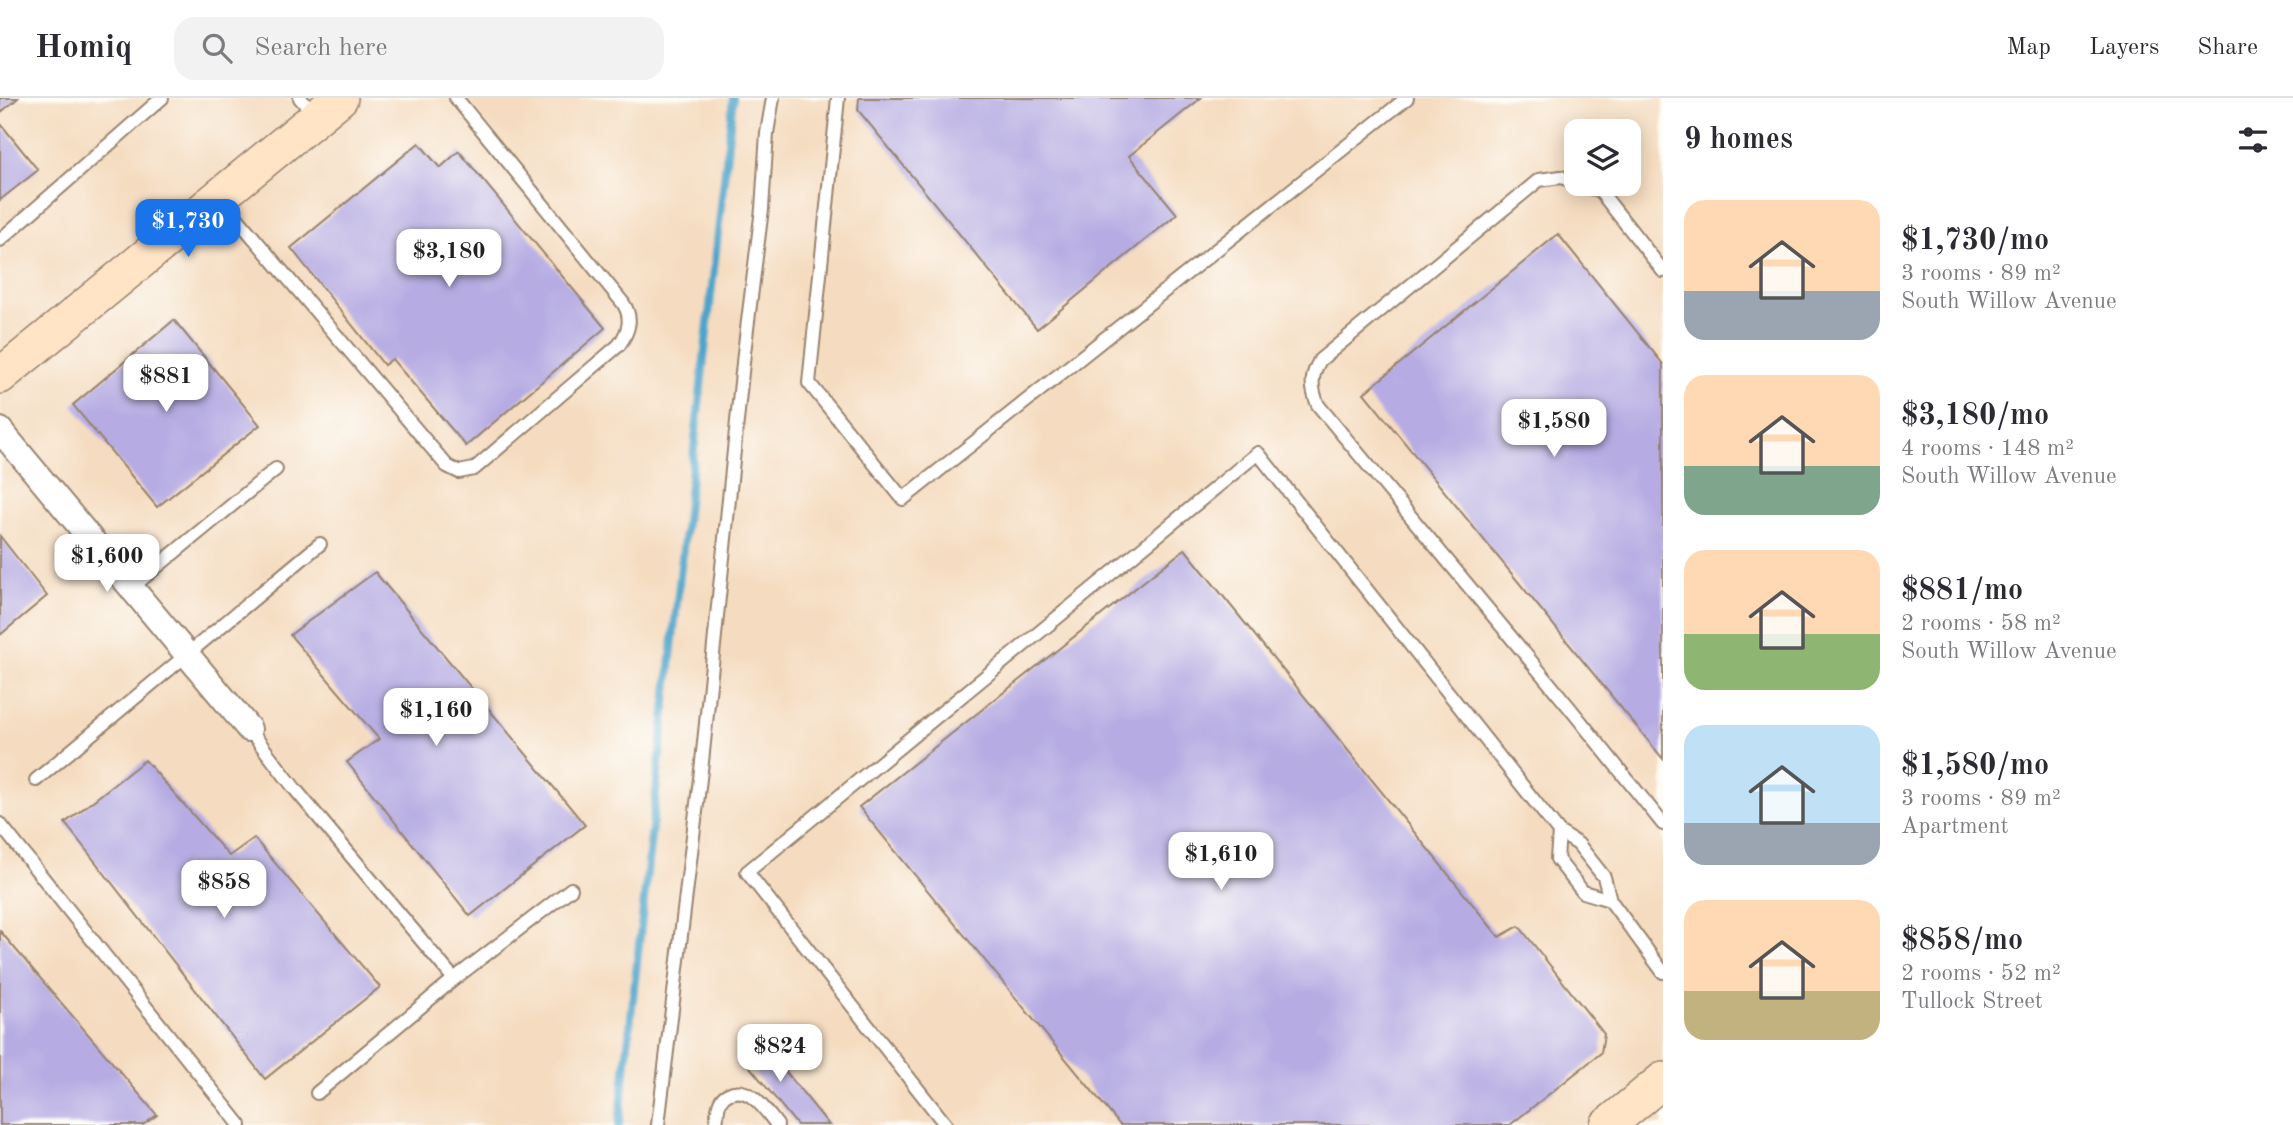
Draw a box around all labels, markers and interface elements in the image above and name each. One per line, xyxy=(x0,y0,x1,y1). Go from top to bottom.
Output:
search box xyxy=(174,17,664,80)
icon: search xyxy=(198,29,236,67)
text: Homiq xyxy=(35,32,132,65)
text: Search here xyxy=(254,35,387,61)
text: Map xyxy=(2007,36,2051,60)
text: Layers xyxy=(2089,36,2159,60)
text: Share xyxy=(2197,36,2258,60)
map controls xyxy=(1564,119,1641,196)
button: layers xyxy=(1564,119,1641,196)
icon: filters xyxy=(2234,121,2272,159)
text: 9 homes xyxy=(1684,125,1793,155)
pin: $1,730 xyxy=(131,200,245,259)
text: $1,730 xyxy=(151,210,225,233)
text: $1,730/mo xyxy=(1901,226,2049,256)
icon: home xyxy=(1740,228,1824,312)
pin: $3,180 xyxy=(392,230,506,289)
text: $3,180 xyxy=(412,240,486,263)
text: 3 rooms · 89 m² xyxy=(1901,262,2061,285)
text: South Willow Avenue xyxy=(1901,290,2117,313)
pin: $881 xyxy=(125,354,207,414)
text: $881 xyxy=(139,365,193,388)
pin: $1,580 xyxy=(1497,400,1611,459)
text: $3,180/mo xyxy=(1901,401,2049,431)
icon: home xyxy=(1740,403,1824,487)
text: $1,580 xyxy=(1517,410,1591,433)
text: 4 rooms · 148 m² xyxy=(1901,437,2074,460)
text: South Willow Avenue xyxy=(1901,465,2117,488)
pin: $1,600 xyxy=(50,534,164,594)
text: $1,600 xyxy=(70,545,144,568)
text: $881/mo xyxy=(1901,576,2023,606)
icon: home xyxy=(1740,578,1824,662)
text: 2 rooms · 58 m² xyxy=(1901,612,2061,635)
text: South Willow Avenue xyxy=(1901,640,2117,663)
pin: $1,160 xyxy=(379,688,493,748)
text: $1,160 xyxy=(399,699,473,722)
text: $1,580/mo xyxy=(1901,751,2049,781)
icon: home xyxy=(1740,753,1824,837)
text: 3 rooms · 89 m² xyxy=(1901,787,2061,810)
text: Apartment xyxy=(1901,815,2009,838)
pin: $1,610 xyxy=(1164,832,1278,892)
text: $1,610 xyxy=(1184,843,1258,866)
pin: $858 xyxy=(183,860,265,920)
text: $858 xyxy=(197,871,251,894)
text: $858/mo xyxy=(1901,926,2023,956)
icon: home xyxy=(1740,928,1824,1012)
text: 2 rooms · 52 m² xyxy=(1901,962,2061,985)
text: Tullock Street xyxy=(1901,990,2043,1013)
pin: $824 xyxy=(739,1024,821,1084)
text: $824 xyxy=(753,1035,807,1058)

